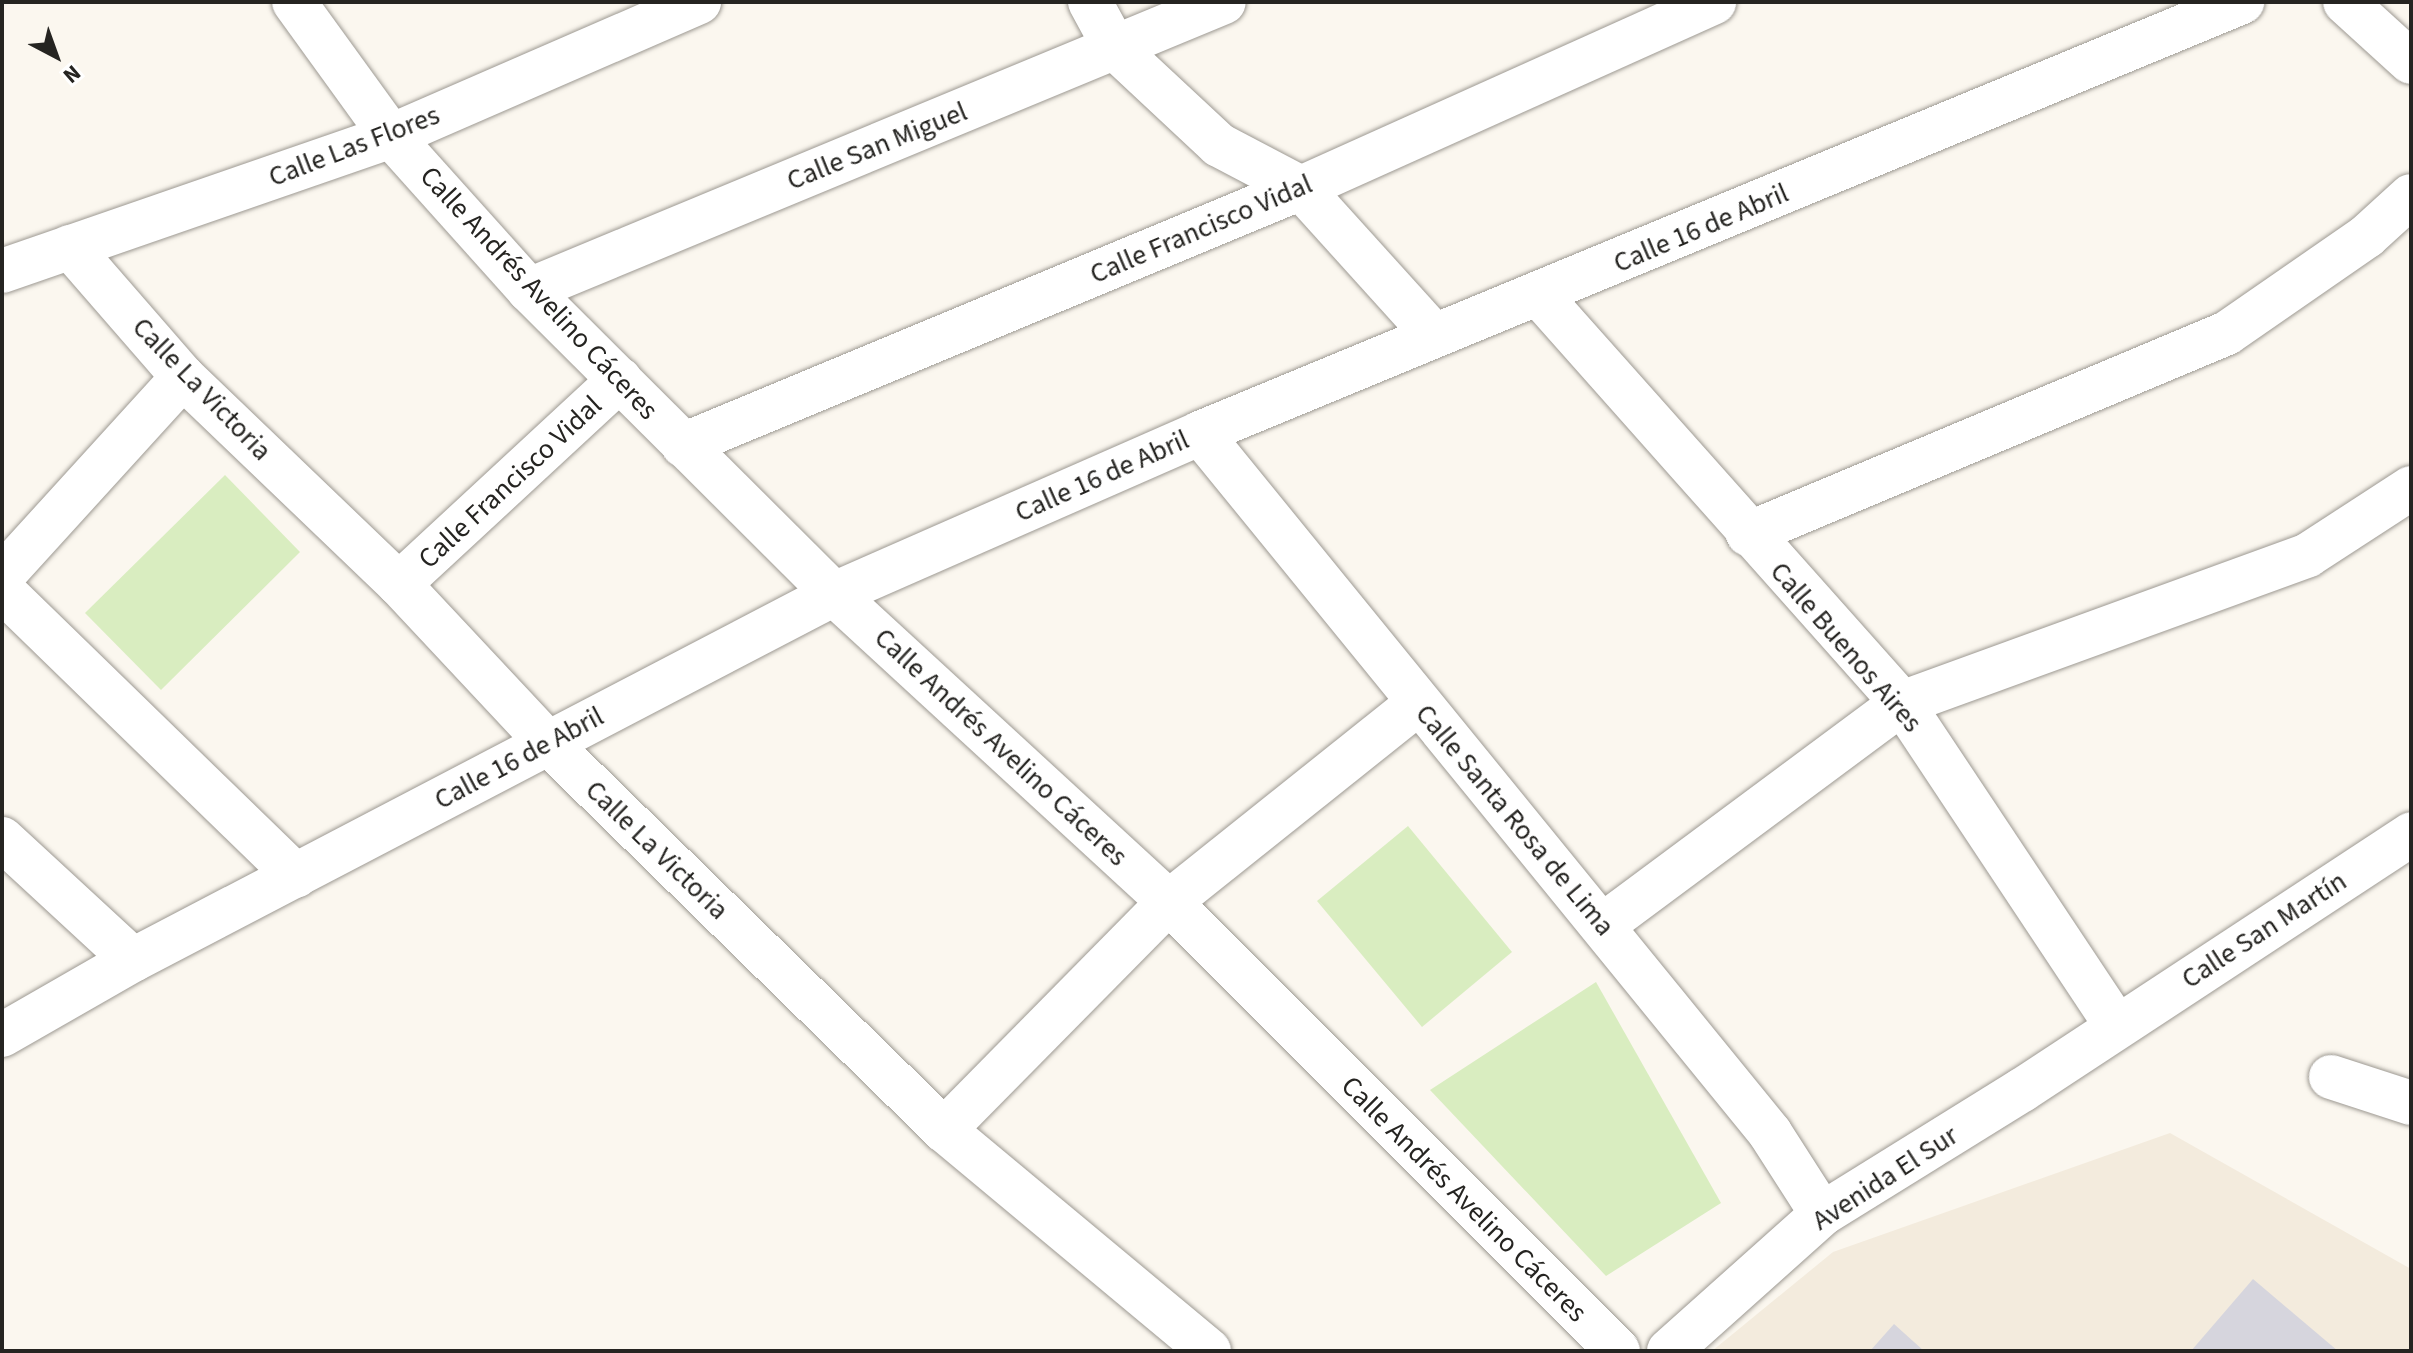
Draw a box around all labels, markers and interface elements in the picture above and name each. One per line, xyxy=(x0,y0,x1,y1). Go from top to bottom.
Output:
north arrow xyxy=(16,16,96,96)
text: N xyxy=(56,57,88,91)
street label: Calle San Miguel xyxy=(782,95,972,197)
street label: Calle Las Flores xyxy=(264,98,444,194)
street label: Calle Andrés Avelino Cáceres xyxy=(413,159,665,427)
street label: Calle Francisco Vidal xyxy=(1085,167,1317,291)
street label: Calle 16 de Abril xyxy=(1608,176,1794,280)
street label: Calle La Victoria xyxy=(125,310,279,468)
street label: Calle Francisco Vidal xyxy=(411,389,609,575)
street label: Calle 16 de Abril xyxy=(1010,423,1194,529)
street label: Calle Buenos Aires xyxy=(1763,555,1929,739)
street label: Calle Andrés Avelino Cáceres xyxy=(867,621,1135,873)
street label: Calle Santa Rosa de Lima xyxy=(1408,697,1622,943)
street label: Calle 16 de Abril xyxy=(429,699,609,817)
street label: Calle La Victoria xyxy=(578,773,736,927)
street label: Calle San Martín xyxy=(2175,864,2353,996)
street label: Calle Andrés Avelino Cáceres xyxy=(1334,1069,1594,1329)
street label: Avenida El Sur xyxy=(1806,1119,1964,1237)

